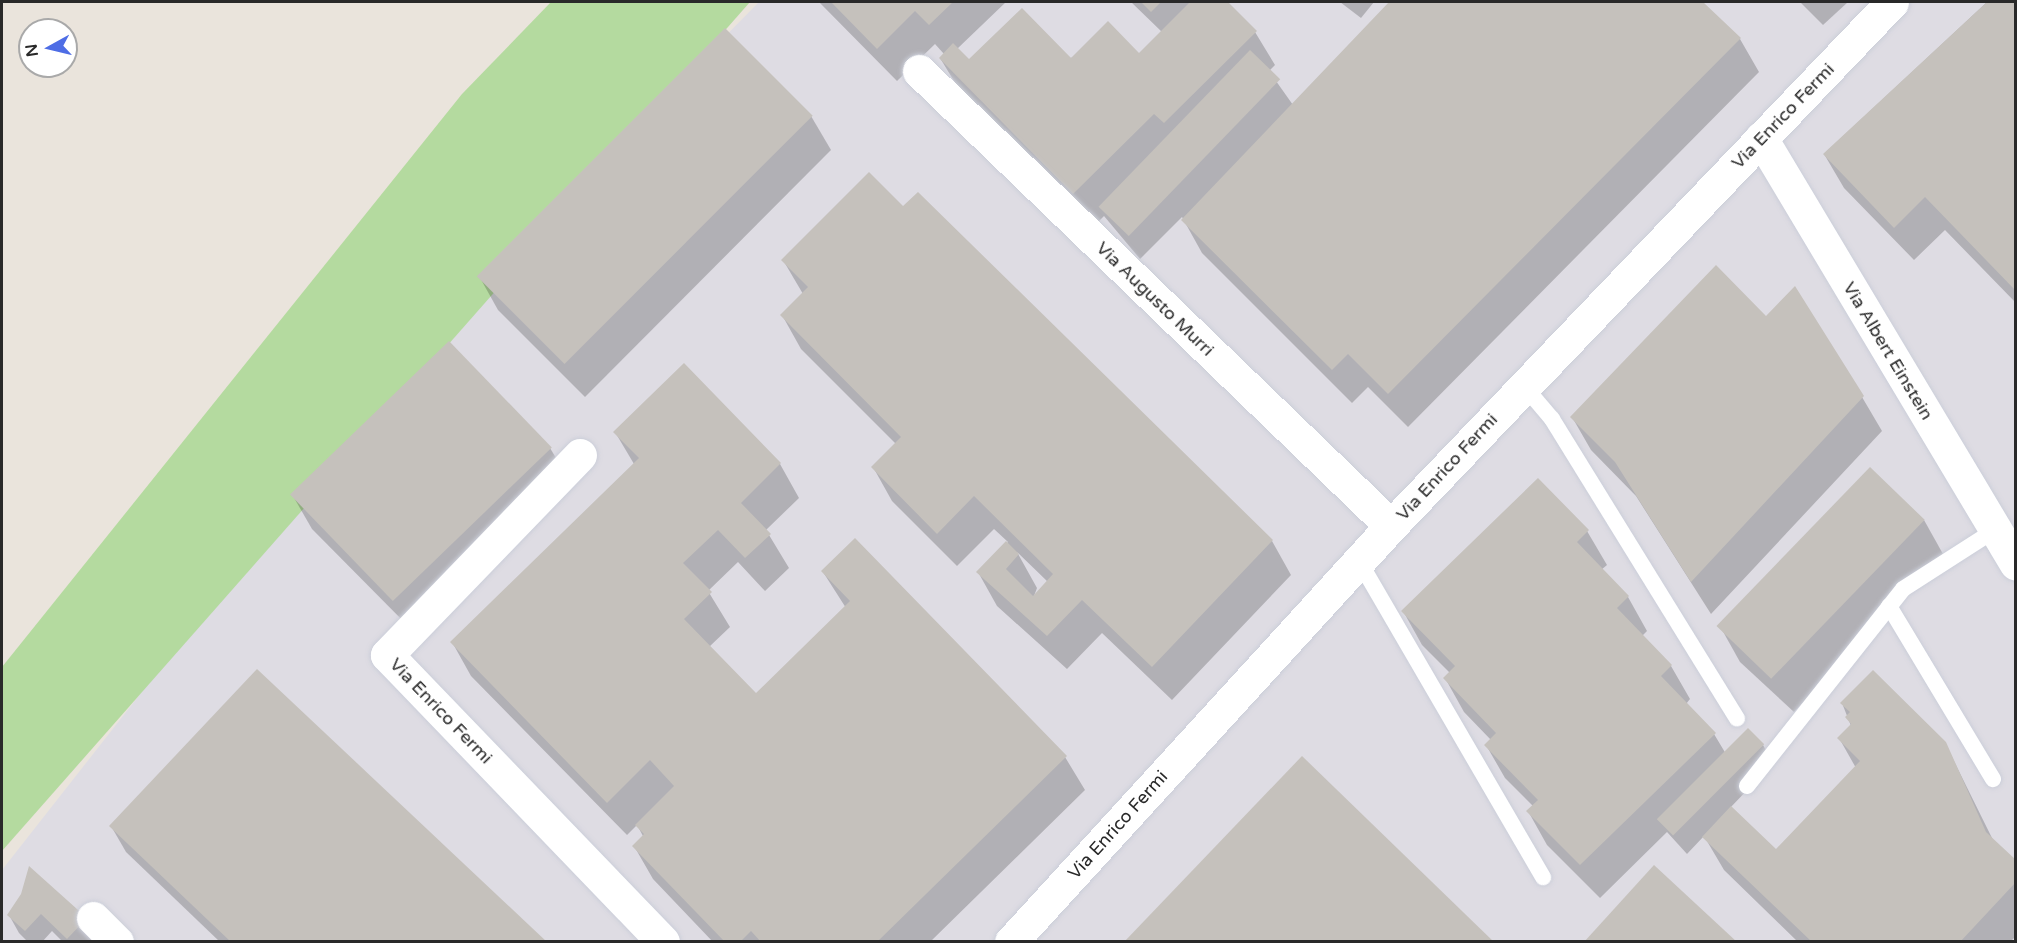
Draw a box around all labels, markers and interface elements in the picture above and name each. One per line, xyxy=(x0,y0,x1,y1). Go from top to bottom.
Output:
north arrow xyxy=(18,18,78,78)
text: N xyxy=(21,42,43,58)
street label: Via Enrico Fermi xyxy=(1727,59,1839,173)
street label: Via Augusto Murri xyxy=(1092,237,1218,361)
street label: Via Albert Einstein xyxy=(1838,278,1938,424)
street label: Via Enrico Fermi xyxy=(1392,409,1502,525)
street label: Via Enrico Fermi xyxy=(385,654,497,768)
street label: Via Enrico Fermi xyxy=(1064,766,1172,884)

